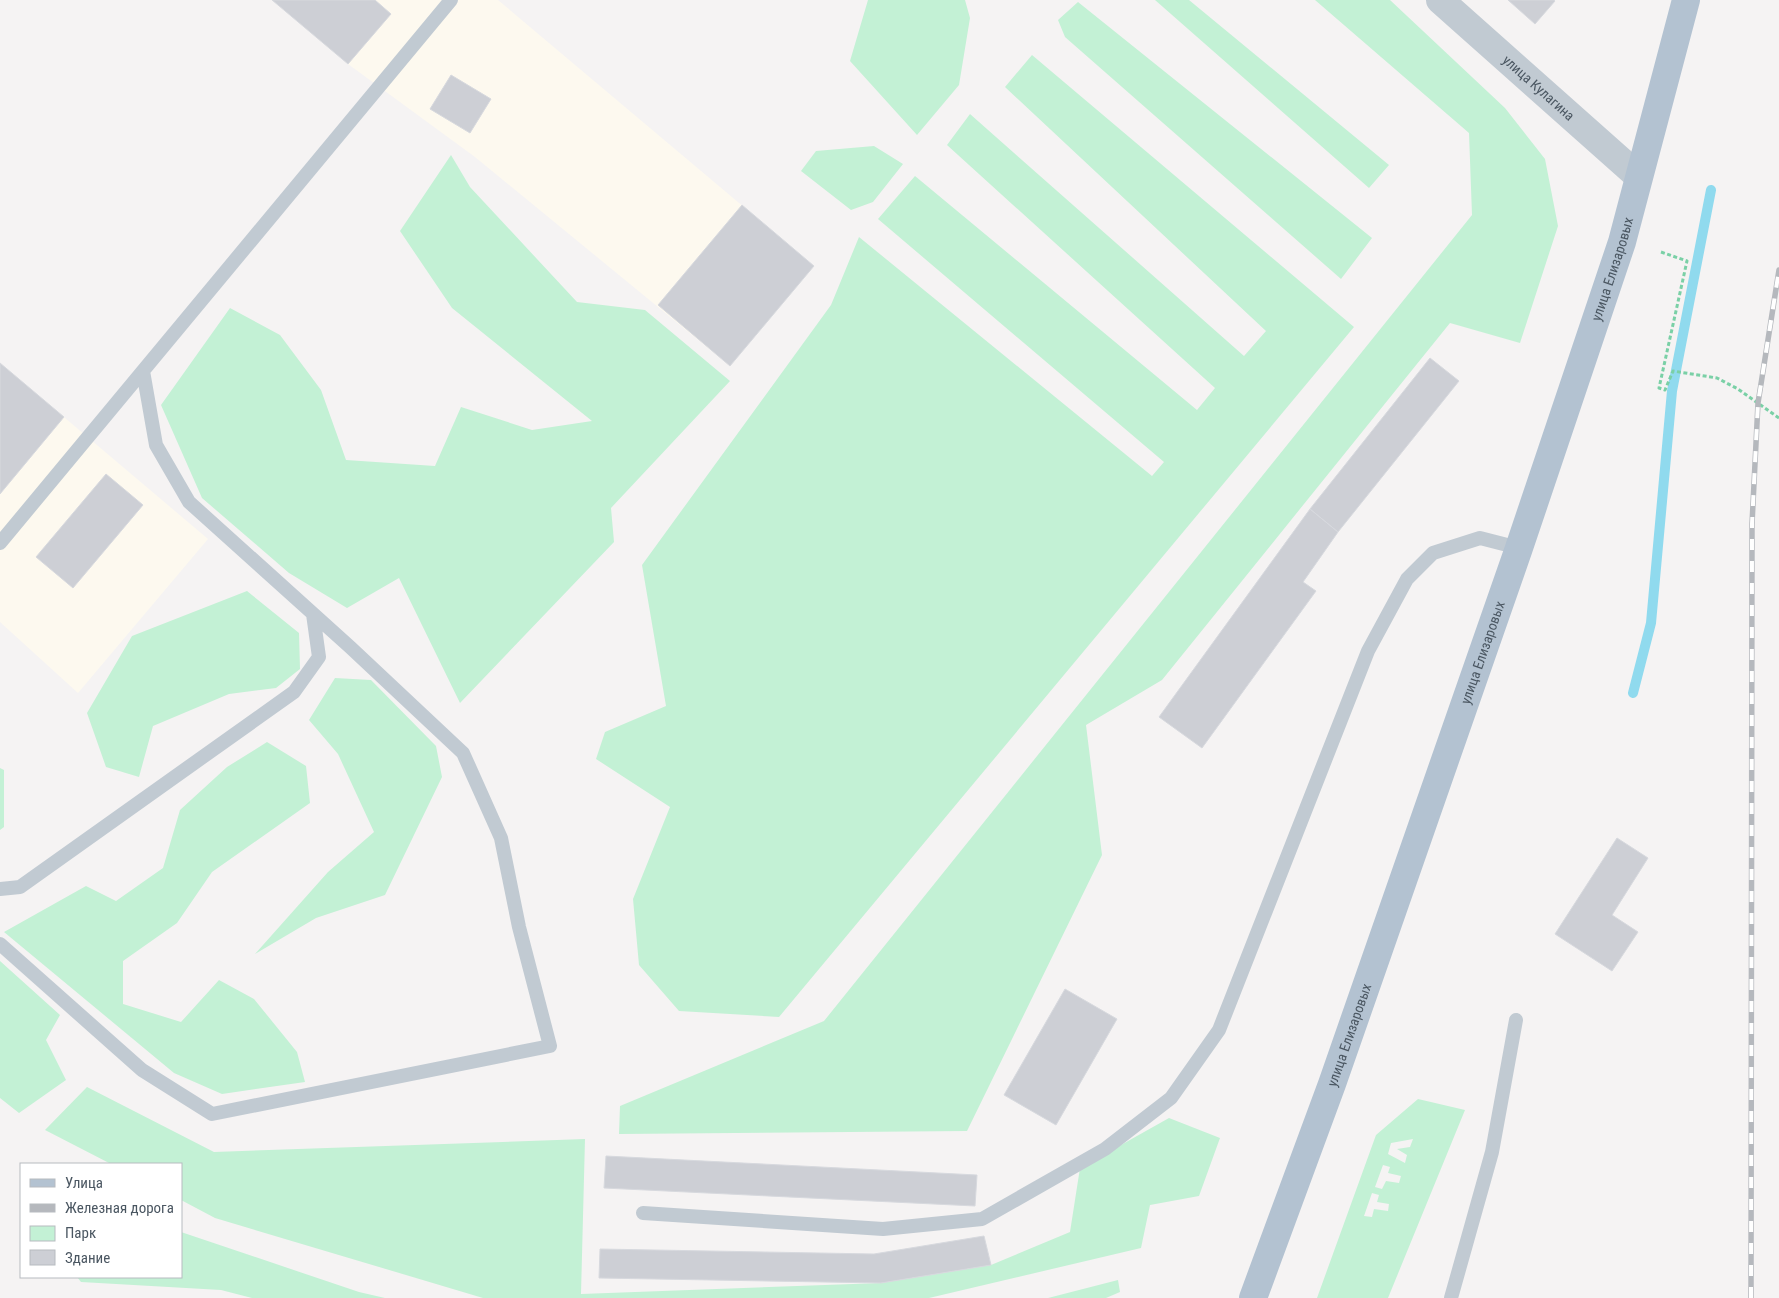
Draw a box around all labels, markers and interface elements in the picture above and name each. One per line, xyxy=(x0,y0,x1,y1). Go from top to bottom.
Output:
street label: улица Кулагина xyxy=(1500,52,1578,124)
street label: улица Елизаровых xyxy=(1588,215,1636,323)
street label: улица Елизаровых xyxy=(1457,599,1508,706)
street label: улица Елизаровых xyxy=(1324,981,1374,1089)
legend xyxy=(20,1163,182,1278)
text: Улица xyxy=(65,1174,103,1192)
text: Железная дорога xyxy=(65,1199,174,1217)
text: Парк xyxy=(65,1224,96,1242)
text: Здание xyxy=(65,1249,110,1267)

